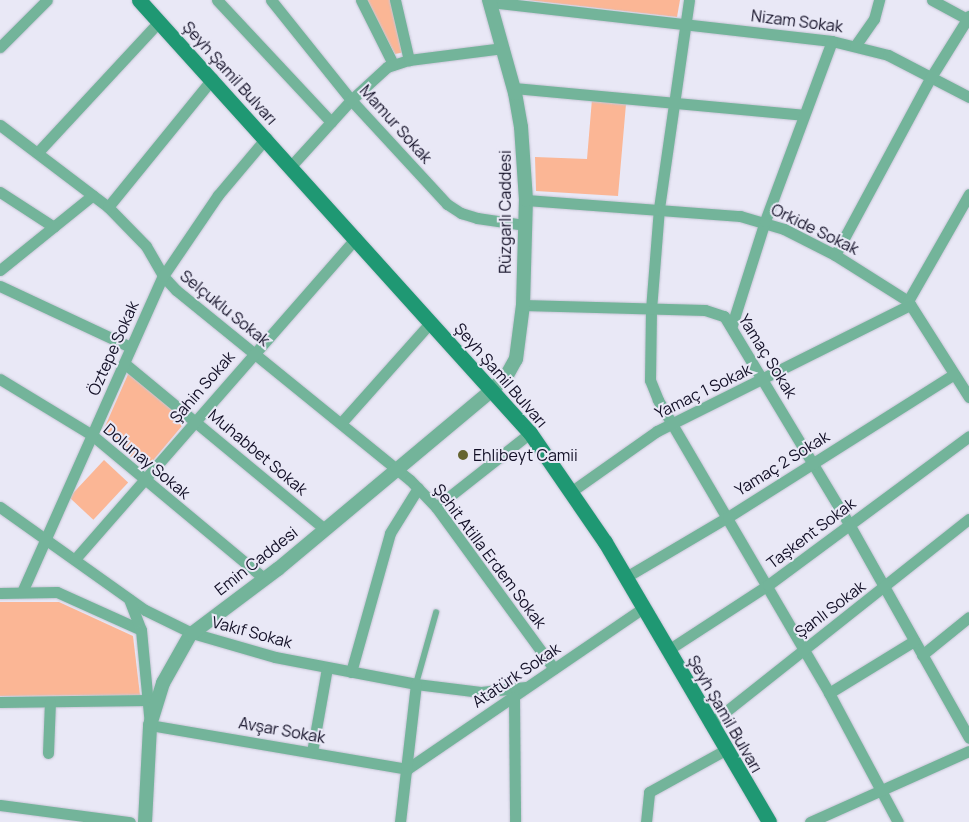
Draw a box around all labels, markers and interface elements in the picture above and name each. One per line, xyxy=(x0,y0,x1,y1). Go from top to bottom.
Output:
street label: Nizam Sokak xyxy=(750,6,844,36)
street label: Şeyh Şamil Bulvarı xyxy=(179,17,281,129)
street label: Mamur Sokak xyxy=(356,81,436,167)
street label: Rüzgarlı Caddesi xyxy=(495,150,515,274)
street label: Orkide Sokak xyxy=(768,200,862,258)
street label: Selçuklu Sokak xyxy=(176,266,274,350)
street label: Öztepe Sokak xyxy=(84,298,142,398)
street label: Yamaç Sokak xyxy=(735,311,801,401)
street label: Şeyh Şamil Bulvarı xyxy=(450,319,552,431)
street label: Şahin Sokak xyxy=(166,347,238,427)
street label: Yamaç 1 Sokak xyxy=(652,359,754,423)
street label: Muhabbet Sokak xyxy=(205,405,311,499)
street label: Dolunay Sokak xyxy=(100,419,194,503)
street label: Yamaç 2 Sokak xyxy=(731,426,833,500)
place label: Ehlibeyt Camii xyxy=(473,445,578,465)
marker: Ehlibeyt Camii xyxy=(457,449,469,461)
street label: Şehit Atilla Erdem Sokak xyxy=(429,480,551,632)
street label: Taşkent Sokak xyxy=(763,493,859,573)
street label: Emin Caddesi xyxy=(211,523,301,599)
street label: Şanlı Sokak xyxy=(791,576,869,642)
street label: Vakıf Sokak xyxy=(210,612,294,652)
street label: Atatürk Sokak xyxy=(468,639,564,711)
street label: Şeyh Şamil Bulvarı xyxy=(684,652,766,776)
street label: Avşar Sokak xyxy=(237,713,327,747)

